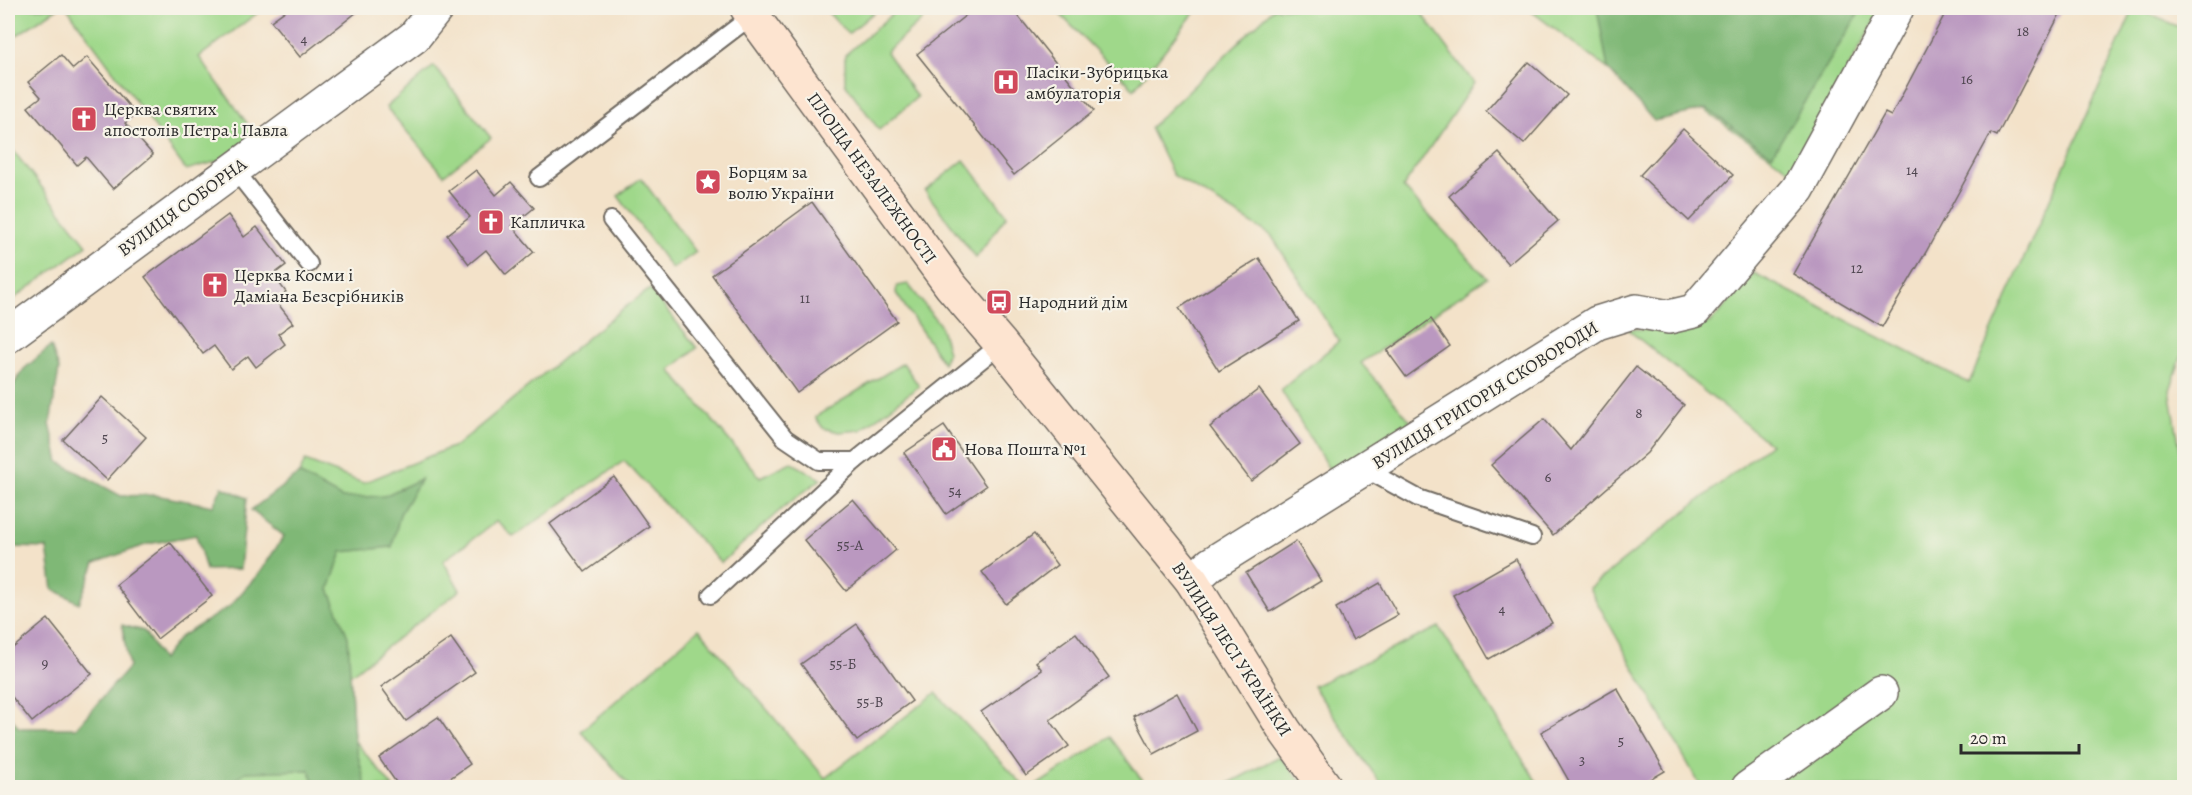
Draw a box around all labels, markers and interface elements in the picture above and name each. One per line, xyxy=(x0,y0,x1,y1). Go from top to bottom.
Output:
house number: 18 xyxy=(2017,21,2029,41)
house number: 4 xyxy=(301,29,308,49)
place label: Пасіки-Зубрицька амбулаторія xyxy=(1026,60,1169,105)
hospital icon: Пасіки-Зубрицька амбулаторія xyxy=(991,67,1021,97)
house number: 16 xyxy=(1961,69,1973,89)
street label: ПЛОЩА НЕЗАЛЕЖНОСТІ xyxy=(802,87,942,269)
place label: Церква святих апостолів Петра і Павла xyxy=(104,97,288,142)
church icon: Церква святих апостолів Петра і Павла xyxy=(69,104,99,134)
street label: ВУЛИЦЯ СОБОРНА xyxy=(113,152,252,262)
place label: Борцям за волю України xyxy=(728,160,834,205)
house number: 14 xyxy=(1906,160,1918,180)
place icon: Борцям за волю України xyxy=(693,167,723,197)
church icon: Капличка xyxy=(476,207,506,237)
place label: Капличка xyxy=(510,210,586,234)
house number: 12 xyxy=(1851,258,1863,278)
place label: Церква Косми і Даміана Безсрібників xyxy=(234,263,404,308)
church icon: Церква Косми і Даміана Безсрібників xyxy=(200,270,230,300)
bus stop icon: Народний дім xyxy=(984,287,1014,317)
house number: 11 xyxy=(800,288,810,308)
place label: Народний дім xyxy=(1018,290,1128,314)
street label: ВУЛИЦЯ ГРИГОРІЯ СКОВОРОДИ xyxy=(1367,315,1603,475)
house number: 8 xyxy=(1635,403,1643,423)
house number: 5 xyxy=(102,428,108,448)
public building icon: Нова Пошта №1 xyxy=(929,434,959,464)
place label: Нова Пошта №1 xyxy=(964,437,1086,461)
house number: 6 xyxy=(1545,467,1552,487)
house number: 54 xyxy=(948,481,962,501)
house number: 55-А xyxy=(837,535,864,555)
street label: ВУЛИЦЯ ЛЕСІ УКРАЇНКИ xyxy=(1167,557,1297,741)
house number: 4 xyxy=(1499,599,1506,619)
house number: 9 xyxy=(42,653,49,673)
house number: 55-Б xyxy=(829,654,857,674)
house number: 55-В xyxy=(856,692,884,712)
scale bar xyxy=(1961,717,2080,755)
text: 20 m xyxy=(1970,726,2007,750)
house number: 5 xyxy=(1618,731,1624,751)
house number: 3 xyxy=(1579,750,1585,770)

